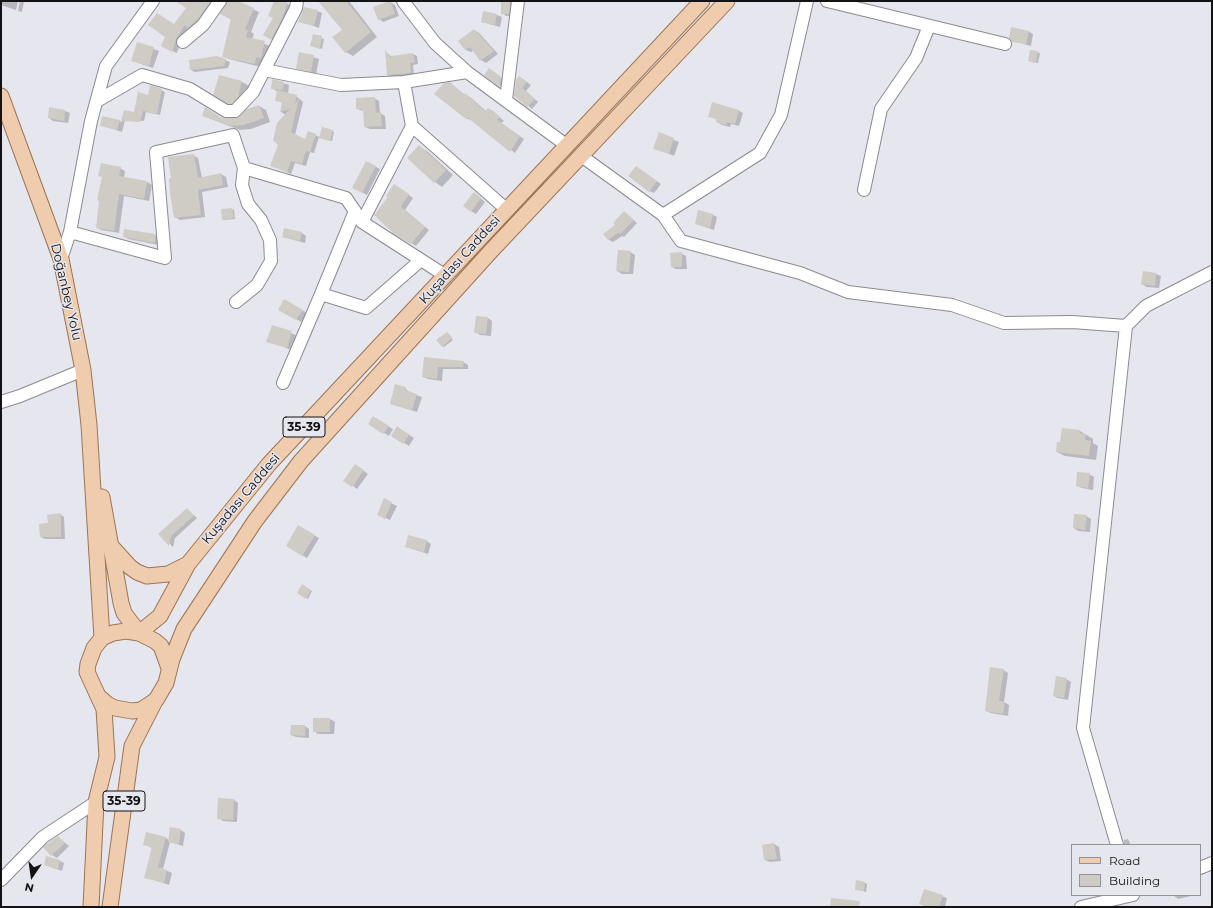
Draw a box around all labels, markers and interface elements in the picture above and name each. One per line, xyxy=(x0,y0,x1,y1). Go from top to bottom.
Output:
street label: Kuşadası Caddesi xyxy=(416,213,504,307)
street label: Doğanbey Yolu xyxy=(47,242,85,342)
road number: 35-39 xyxy=(283,417,325,437)
street label: Kuşadası Caddesi xyxy=(199,450,283,548)
road number: 35-39 xyxy=(103,791,145,811)
legend xyxy=(1071,844,1201,896)
text: Road xyxy=(1109,853,1140,868)
north arrow xyxy=(12,856,52,896)
text: Building xyxy=(1109,873,1160,888)
text: N xyxy=(23,880,35,896)

